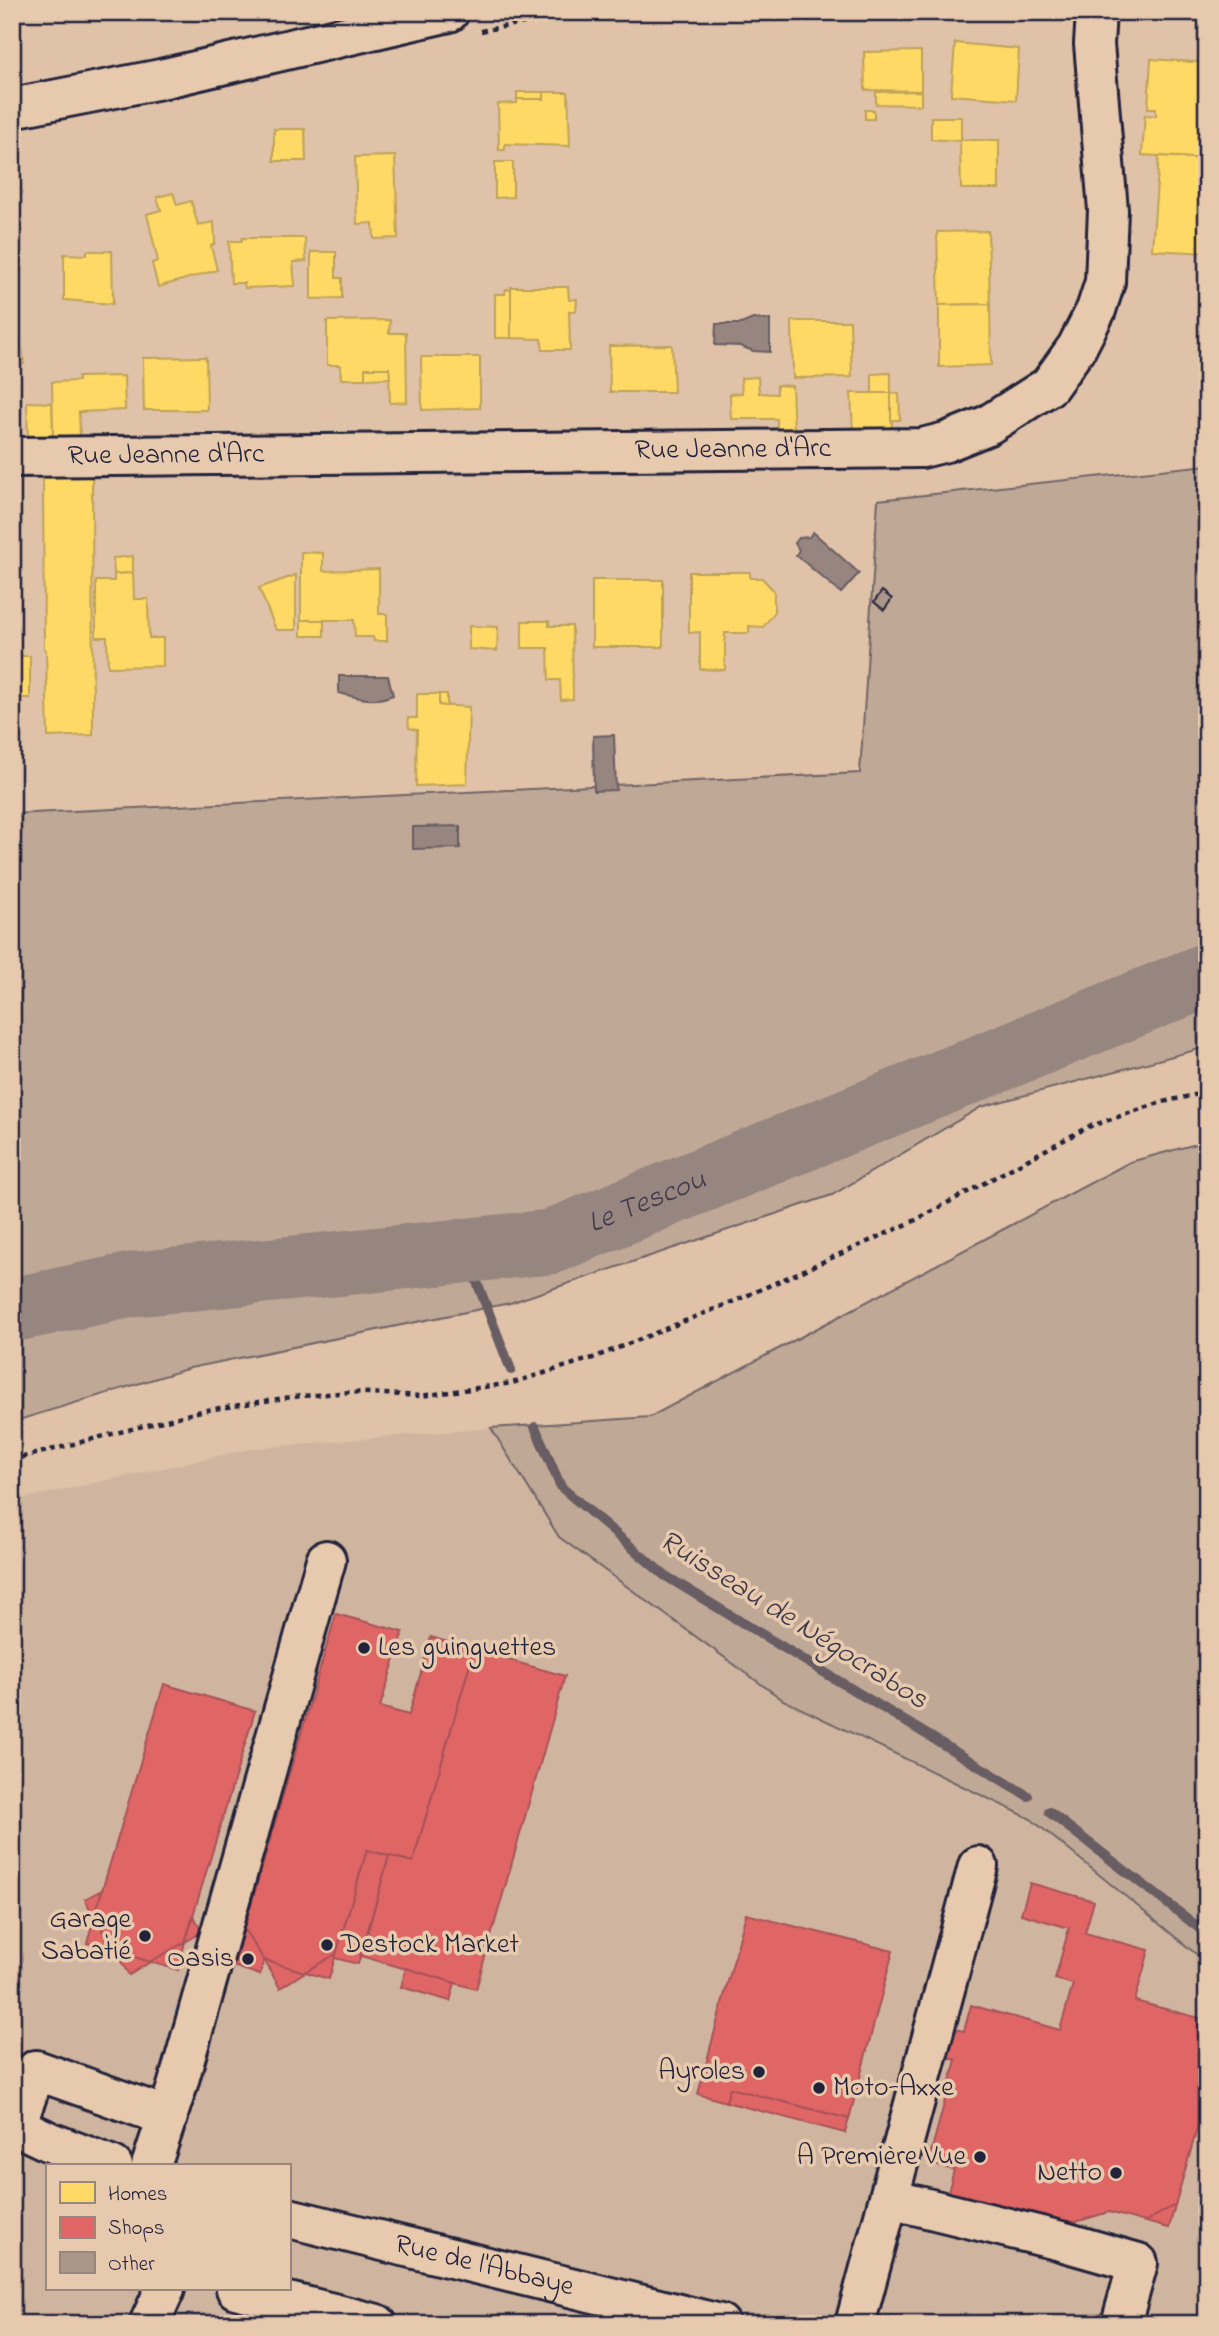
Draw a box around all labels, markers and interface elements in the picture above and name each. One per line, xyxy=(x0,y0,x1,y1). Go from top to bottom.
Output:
street label: Rue Jeanne d'Arc xyxy=(634,428,832,471)
street label: Rue Jeanne d'Arc xyxy=(68,434,265,477)
water label: Le Tescou xyxy=(582,1159,713,1246)
water label: Ruisseau de Négocrabos xyxy=(650,1520,937,1722)
place label: Les guinguettes xyxy=(378,1628,556,1669)
marker: Les guinguettes xyxy=(356,1640,372,1656)
place label: Garage Sabatié xyxy=(41,1900,131,1973)
place label: Destock Market xyxy=(340,1925,519,1966)
marker: Garage Sabatié xyxy=(137,1928,153,1944)
marker: Destock Market xyxy=(319,1937,335,1953)
place label: Oasis xyxy=(167,1939,234,1980)
marker: Oasis xyxy=(240,1951,256,1967)
place label: Ayroles xyxy=(658,2052,745,2093)
marker: Ayroles xyxy=(751,2064,767,2080)
place label: Moto-Axxe xyxy=(833,2068,954,2109)
marker: Moto-Axxe xyxy=(811,2080,827,2096)
place label: A Première Vue xyxy=(797,2137,966,2178)
marker: A Première Vue xyxy=(972,2149,988,2165)
place label: Netto xyxy=(1037,2153,1102,2194)
legend xyxy=(46,2164,290,2290)
marker: Netto xyxy=(1108,2165,1124,2181)
text: Homes xyxy=(108,2180,168,2210)
text: Shops xyxy=(108,2214,165,2244)
street label: Rue de l'Abbaye xyxy=(390,2224,578,2308)
text: Other xyxy=(108,2250,155,2280)

